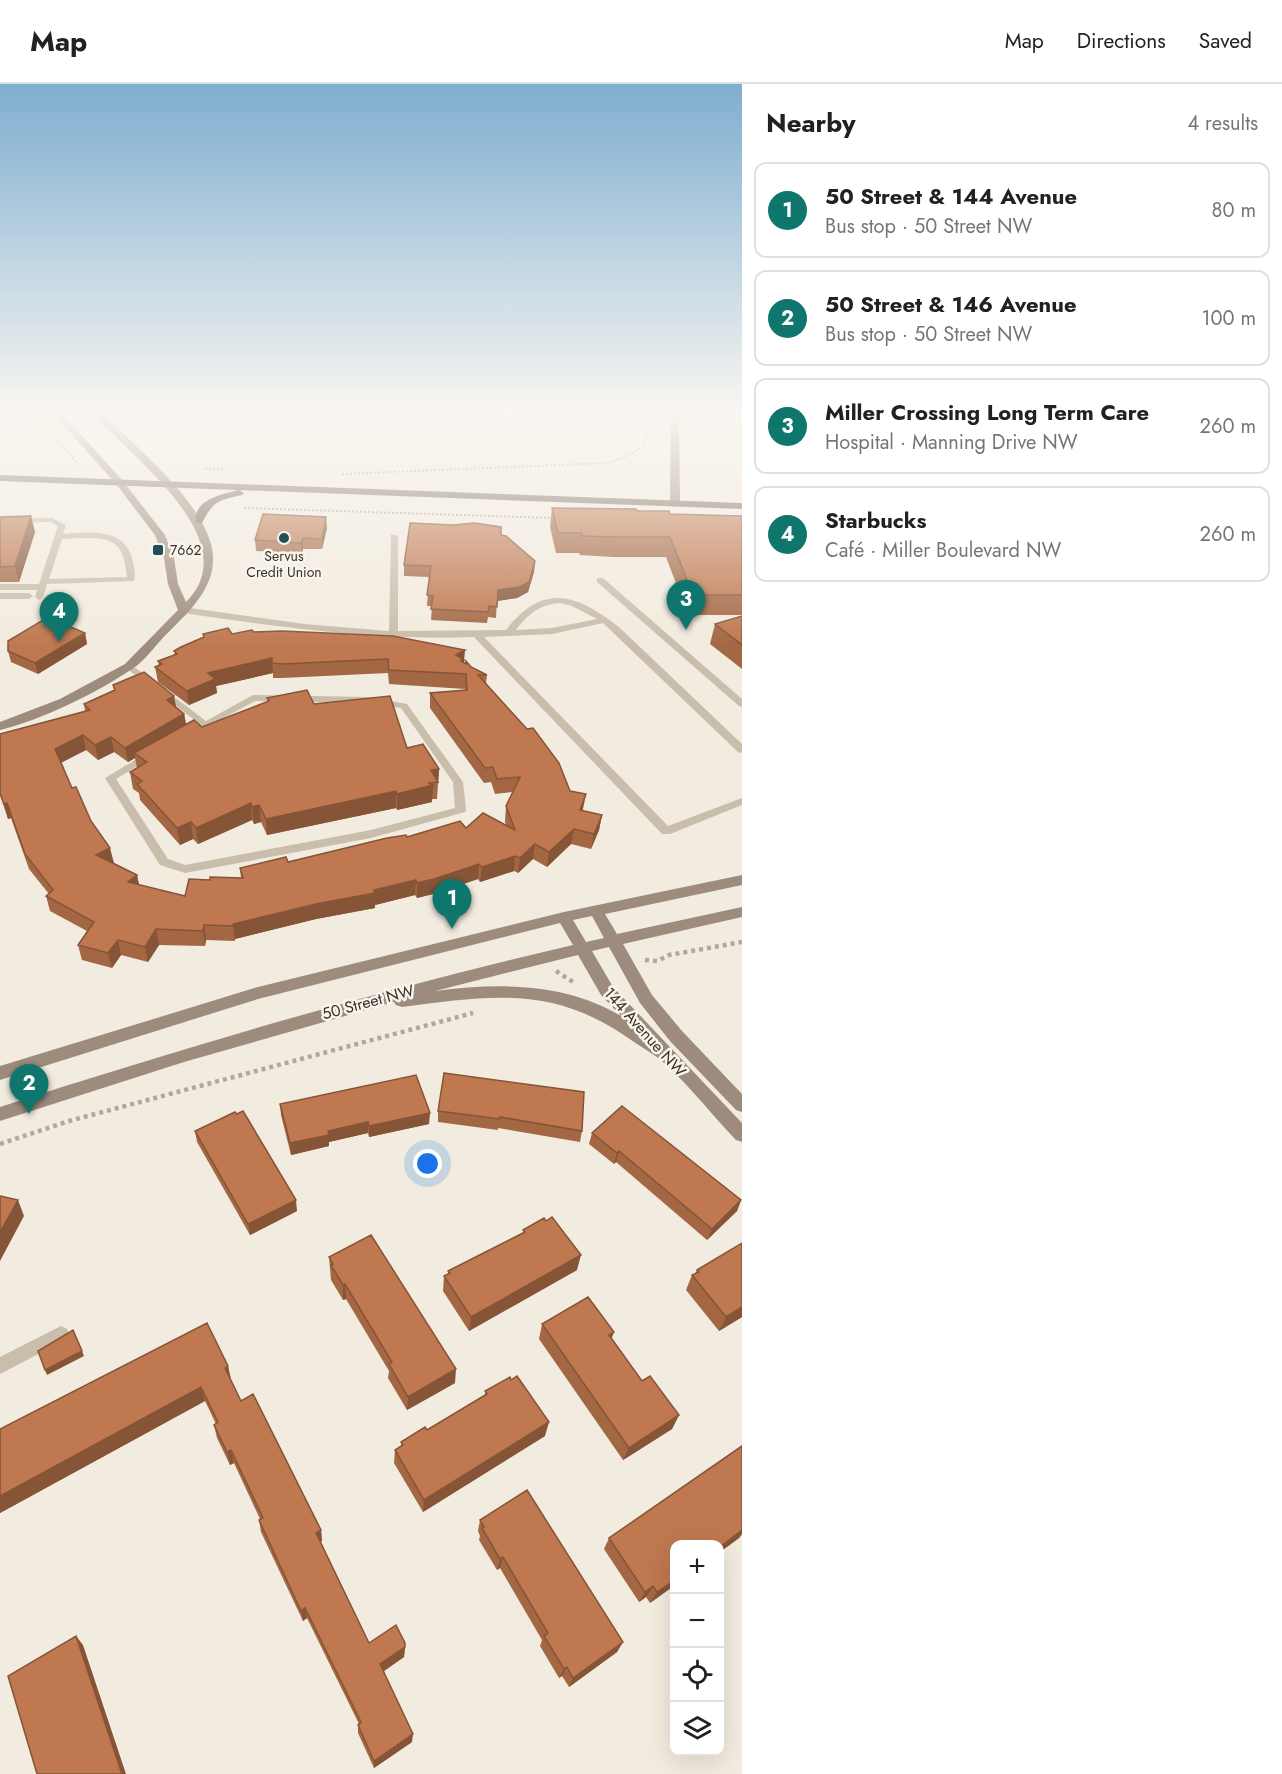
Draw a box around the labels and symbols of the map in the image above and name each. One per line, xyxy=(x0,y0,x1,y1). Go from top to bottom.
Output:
marker: Servus Credit Union xyxy=(277,531,291,545)
place label: 7662 xyxy=(170,540,201,560)
marker: 7662 xyxy=(151,543,165,557)
place label: Servus Credit Union xyxy=(246,546,322,582)
pin: 3 xyxy=(666,580,706,630)
pin: 4 xyxy=(40,592,78,642)
pin: 1 xyxy=(432,880,472,929)
street label: 50 Street NW xyxy=(319,979,417,1025)
street label: 144 Avenue NW xyxy=(598,982,692,1082)
pin: 2 xyxy=(9,1064,48,1114)
your location xyxy=(413,1149,442,1178)

